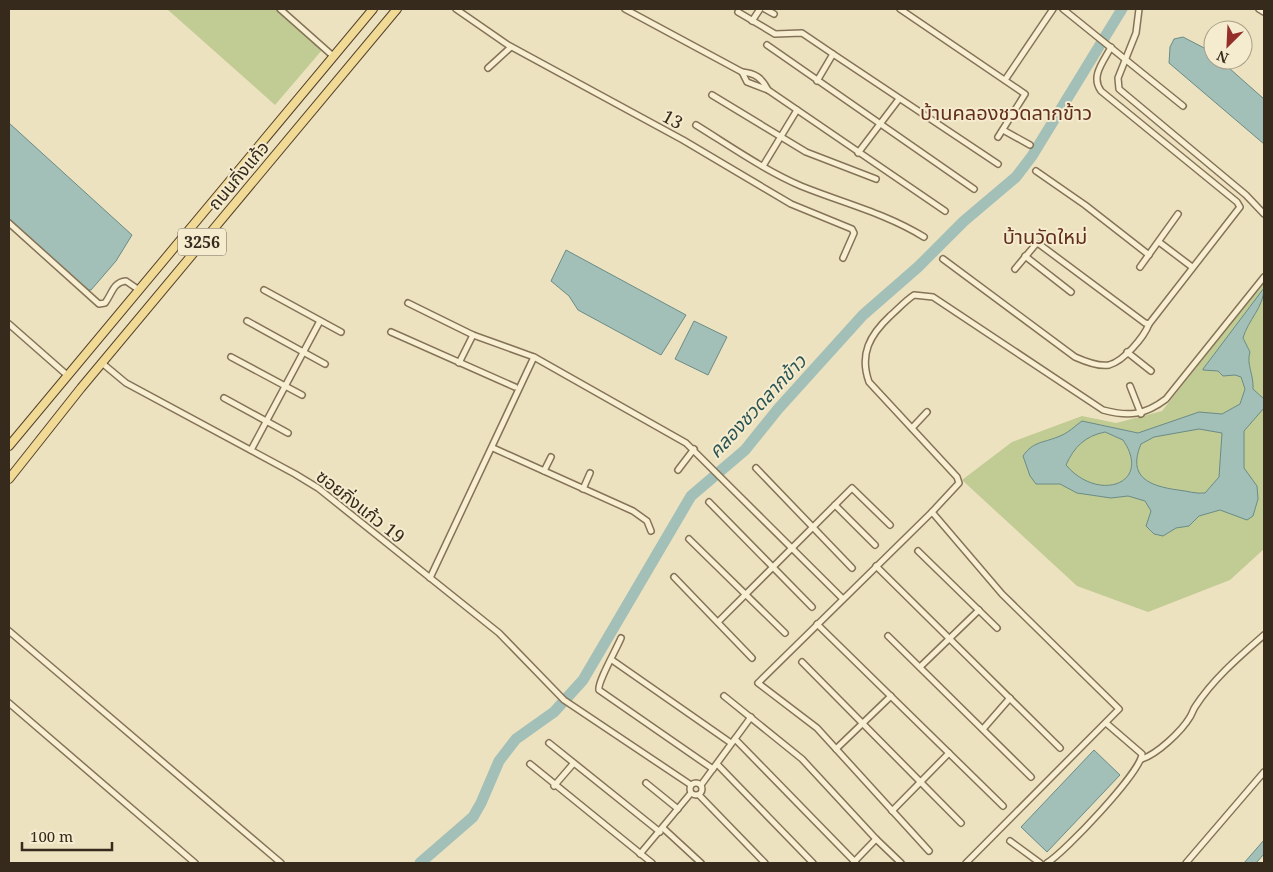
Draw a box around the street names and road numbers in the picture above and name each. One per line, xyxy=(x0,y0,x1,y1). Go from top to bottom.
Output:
street label: 13 xyxy=(658,104,688,134)
street label: ถนนกิ่งแก้ว xyxy=(202,135,274,215)
road number: 3256 xyxy=(178,228,226,256)
street label: ซอยกิ่งแก้ว 19 xyxy=(312,464,410,548)

